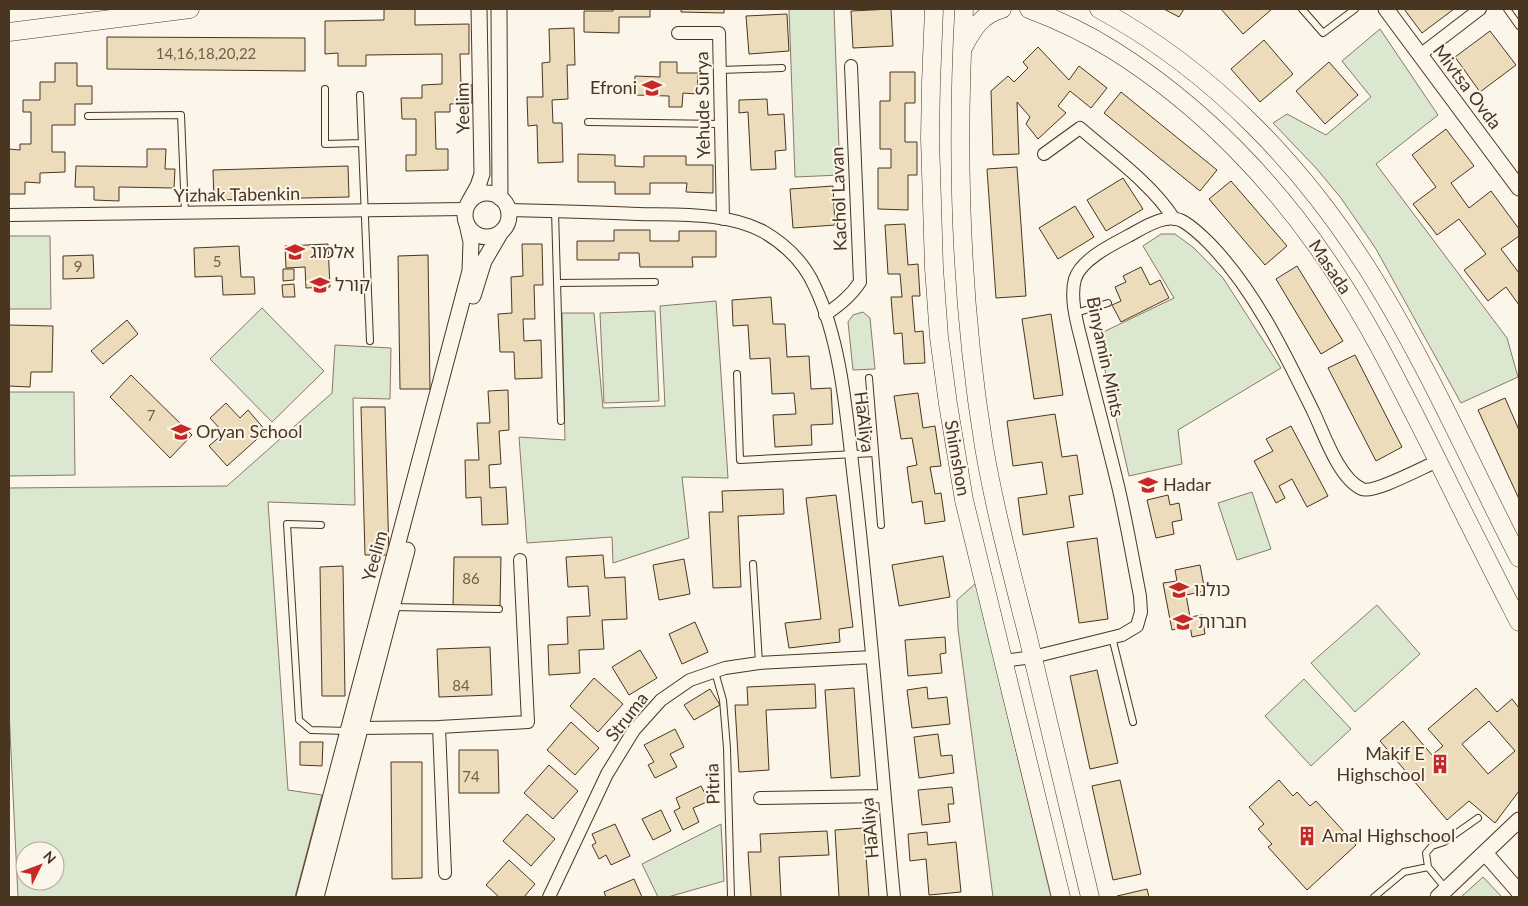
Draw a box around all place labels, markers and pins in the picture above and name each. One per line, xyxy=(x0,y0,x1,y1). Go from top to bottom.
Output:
place label: Efroni xyxy=(590,76,637,98)
school or university icon: Efroni xyxy=(641,77,663,99)
place label: אלמוג xyxy=(310,240,355,262)
school or university icon: אלמוג xyxy=(284,241,306,263)
place label: קורל xyxy=(335,273,370,295)
school or university icon: קורל xyxy=(309,274,331,296)
place label: Oryan School xyxy=(196,420,303,442)
school or university icon: Oryan School xyxy=(170,421,192,443)
place label: Hadar xyxy=(1163,473,1211,495)
school or university icon: Hadar xyxy=(1137,474,1159,496)
place label: כולנו xyxy=(1194,578,1230,600)
school or university icon: כולנו xyxy=(1168,579,1190,601)
place label: חברות xyxy=(1198,610,1247,632)
school or university icon: חברות xyxy=(1172,611,1194,633)
place label: Makif E Highschool xyxy=(1337,742,1425,785)
building icon: Makif E Highschool xyxy=(1429,753,1451,775)
place label: Amal Highschool xyxy=(1322,824,1455,846)
building icon: Amal Highschool xyxy=(1296,825,1318,847)

